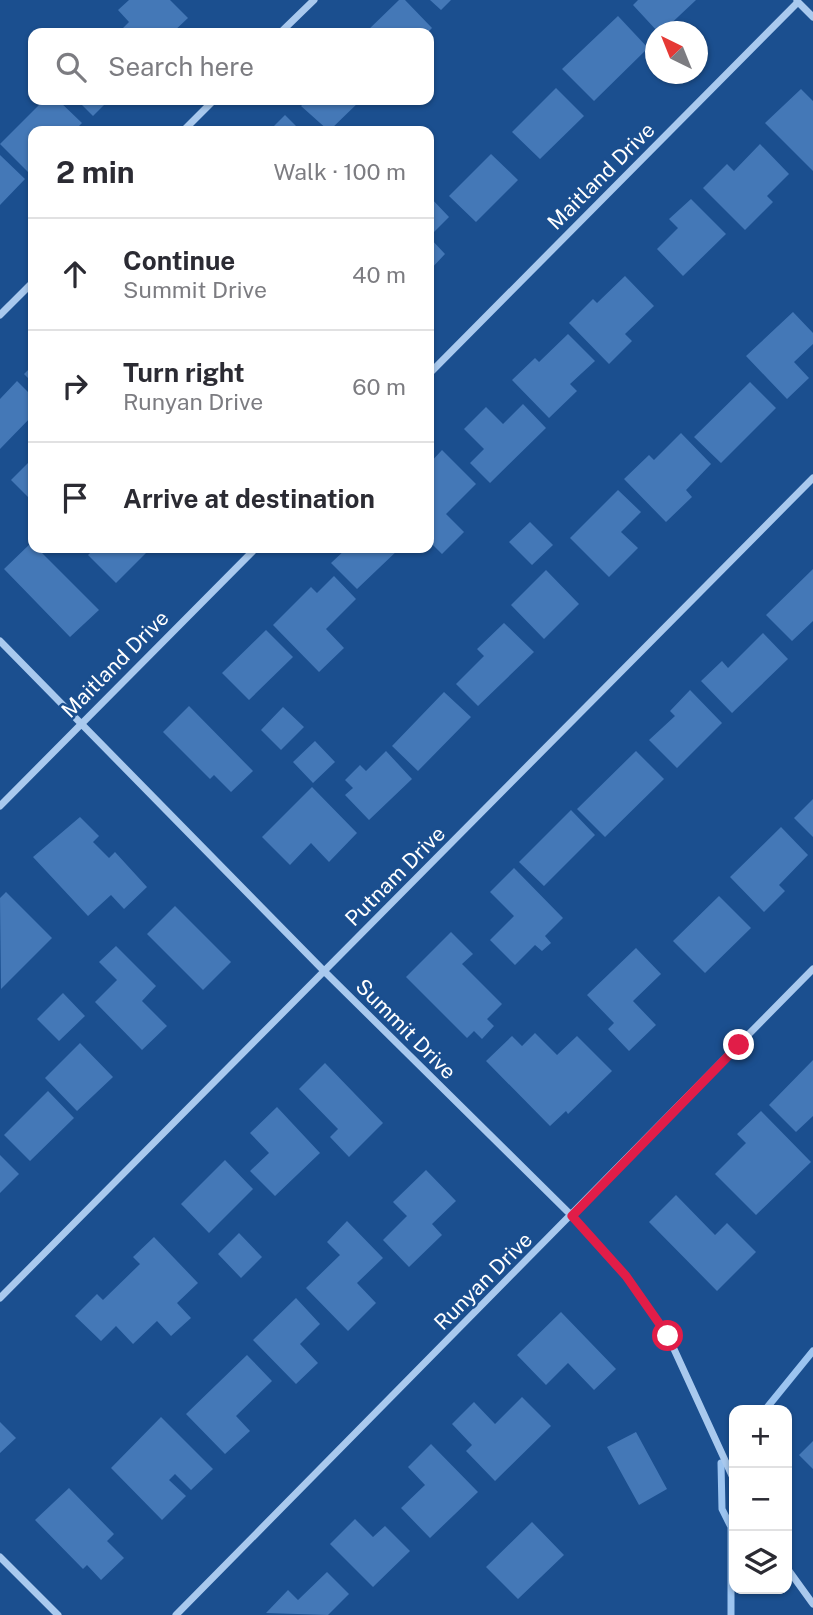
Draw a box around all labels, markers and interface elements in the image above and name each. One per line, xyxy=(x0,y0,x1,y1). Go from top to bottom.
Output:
north arrow xyxy=(645,21,708,84)
search box xyxy=(28,28,434,105)
icon: search xyxy=(52,48,90,86)
text: Search here xyxy=(108,51,254,82)
street label: Maitland Drive xyxy=(542,117,660,235)
text: 2 min xyxy=(56,154,135,190)
text: Walk · 100 m xyxy=(273,158,406,185)
text: Continue xyxy=(123,245,235,276)
icon: ahead xyxy=(56,255,94,293)
text: 40 m xyxy=(352,261,406,288)
text: Summit Drive xyxy=(123,276,267,303)
text: Turn right xyxy=(123,357,245,388)
icon: right xyxy=(56,367,94,405)
text: 60 m xyxy=(352,373,406,400)
text: Runyan Drive xyxy=(123,388,263,415)
icon: arrive xyxy=(56,479,94,517)
text: Arrive at destination xyxy=(123,483,375,514)
street label: Maitland Drive xyxy=(56,605,174,723)
street label: Putnam Drive xyxy=(340,821,450,931)
street label: Summit Drive xyxy=(351,974,461,1084)
route end xyxy=(723,1029,754,1060)
street label: Runyan Drive xyxy=(429,1227,537,1335)
route start xyxy=(652,1320,683,1351)
map controls xyxy=(729,1405,792,1594)
button: + xyxy=(729,1405,792,1468)
button: − xyxy=(729,1468,792,1531)
button: layers xyxy=(729,1531,792,1594)

